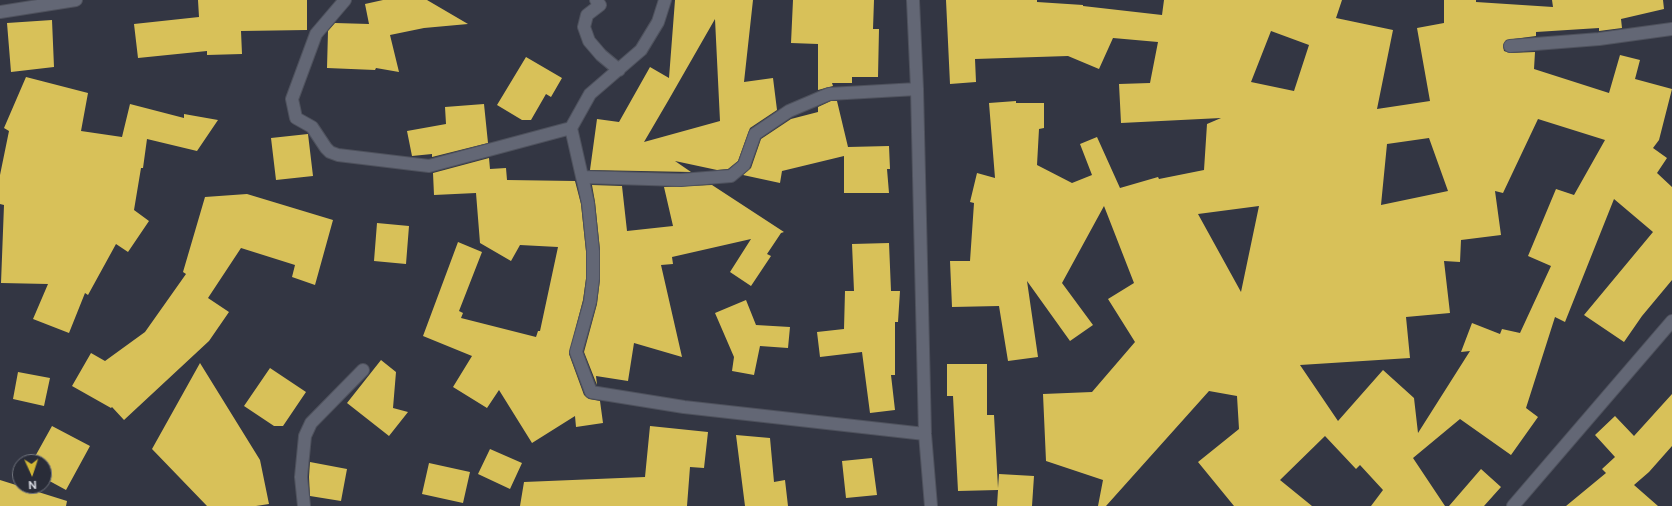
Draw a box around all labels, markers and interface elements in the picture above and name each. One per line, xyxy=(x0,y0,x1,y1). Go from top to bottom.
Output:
north arrow xyxy=(12,454,52,494)
text: N xyxy=(28,479,37,491)

